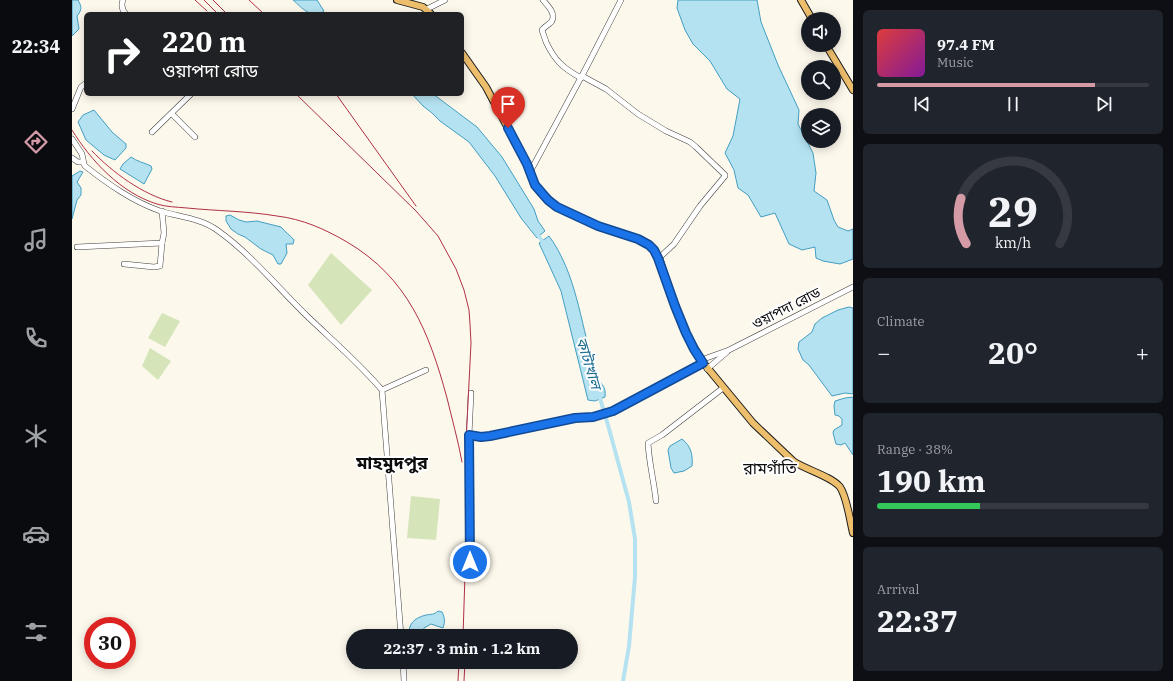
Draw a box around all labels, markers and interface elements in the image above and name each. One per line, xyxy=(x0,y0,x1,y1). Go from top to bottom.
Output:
map controls xyxy=(801,12,841,148)
button: sound xyxy=(801,12,841,52)
text: 220 m xyxy=(162,23,246,60)
icon: right xyxy=(96,28,148,80)
text: 22:34 xyxy=(12,35,60,58)
text: 97.4 FM xyxy=(937,35,995,54)
text: Music xyxy=(937,54,974,71)
text: ওয়াপদা রোড xyxy=(162,59,258,82)
button: search xyxy=(801,60,841,100)
pin xyxy=(491,87,525,128)
icon: arrive xyxy=(497,93,519,115)
icon: previous xyxy=(911,93,933,115)
icon: pause xyxy=(1002,93,1024,115)
icon: next xyxy=(1093,93,1115,115)
button: layers xyxy=(801,108,841,148)
icon: directions xyxy=(22,128,50,156)
text: 29 xyxy=(988,184,1038,238)
icon: music xyxy=(22,226,50,254)
text: km/h xyxy=(995,233,1031,252)
street label: ওয়াপদা রোড xyxy=(749,283,824,333)
text: Climate xyxy=(877,313,924,330)
icon: phone xyxy=(22,324,50,352)
text: 20° xyxy=(988,333,1038,372)
water label: কাটাখাল xyxy=(572,335,607,394)
text: − xyxy=(877,338,890,367)
text: + xyxy=(1136,338,1149,367)
icon: climate xyxy=(22,422,50,450)
text: Range · 38% xyxy=(877,441,953,458)
district label: মাহমুদপুর xyxy=(355,451,429,474)
district label: রামগাঁতি xyxy=(742,458,798,478)
text: 190 km xyxy=(877,461,986,500)
icon: car xyxy=(22,520,50,548)
position arrow xyxy=(449,541,491,583)
text: Arrival xyxy=(877,581,919,598)
text: 22:37 xyxy=(877,601,958,640)
speed limit sign: 30 xyxy=(84,617,136,669)
icon: filters xyxy=(22,618,50,646)
text: 22:37 · 3 min · 1.2 km xyxy=(384,639,540,658)

